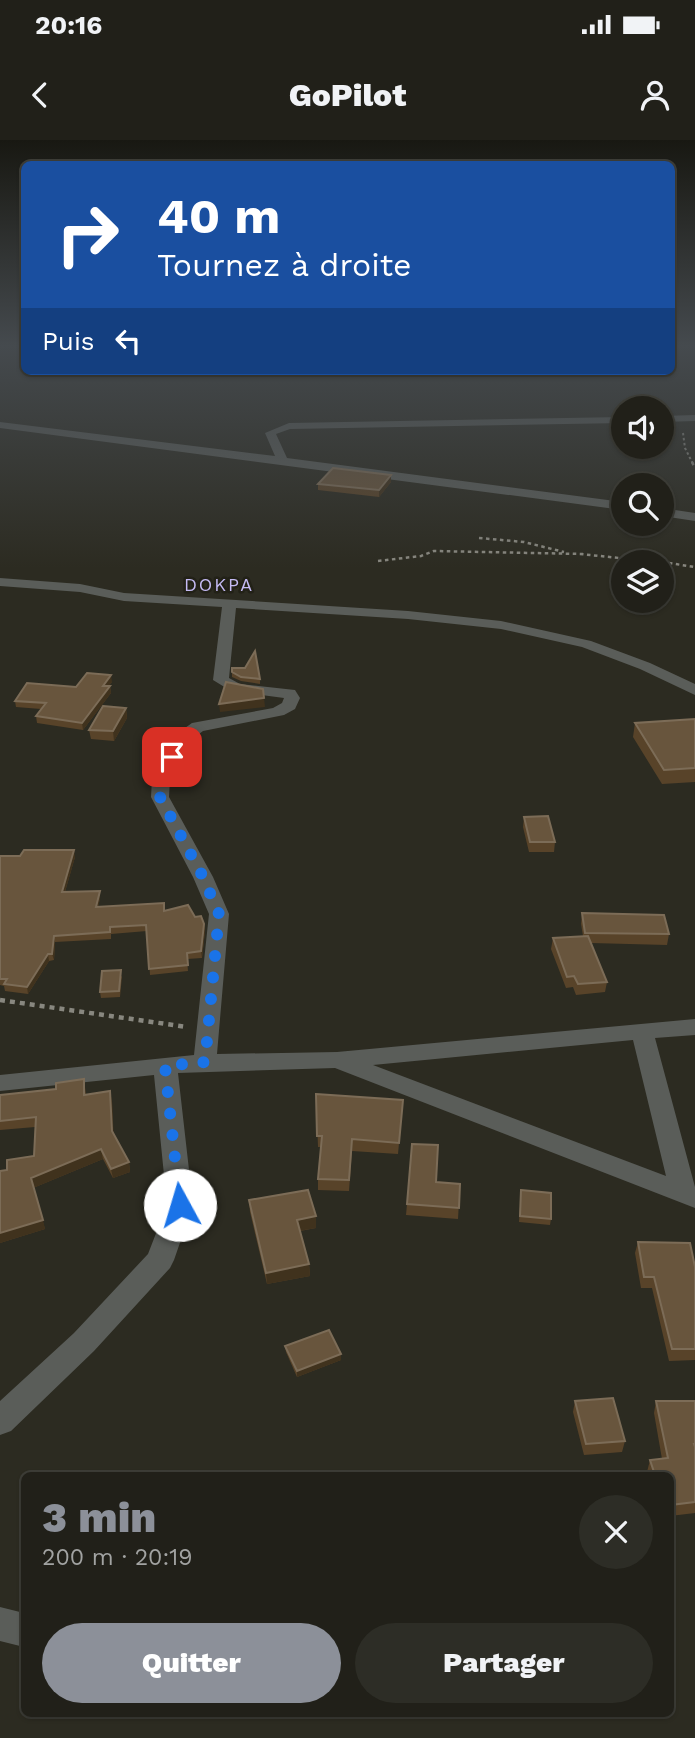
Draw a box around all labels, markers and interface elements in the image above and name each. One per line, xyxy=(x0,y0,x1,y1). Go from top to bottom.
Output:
text: 20:16 xyxy=(35,10,102,40)
icon: back xyxy=(21,76,59,114)
text: GoPilot xyxy=(289,76,406,114)
icon: person xyxy=(636,76,674,114)
text: 40 m xyxy=(157,187,280,245)
icon: right xyxy=(42,189,133,280)
text: Tournez à droite xyxy=(157,246,412,284)
icon: left xyxy=(109,322,147,360)
text: Puis xyxy=(42,326,95,356)
map controls xyxy=(611,396,674,613)
button: sound xyxy=(611,396,674,459)
button: search xyxy=(611,473,674,536)
button: layers xyxy=(611,550,674,613)
district label: DOKPA xyxy=(184,574,254,595)
pin xyxy=(142,727,202,787)
icon: arrive xyxy=(153,738,191,776)
position arrow xyxy=(143,1168,217,1242)
text: 3 min xyxy=(42,1493,156,1542)
button: close xyxy=(579,1495,653,1569)
text: 200 m · 20:19 xyxy=(42,1544,192,1571)
button: Quitter xyxy=(42,1623,341,1703)
button: Partager xyxy=(355,1623,653,1703)

